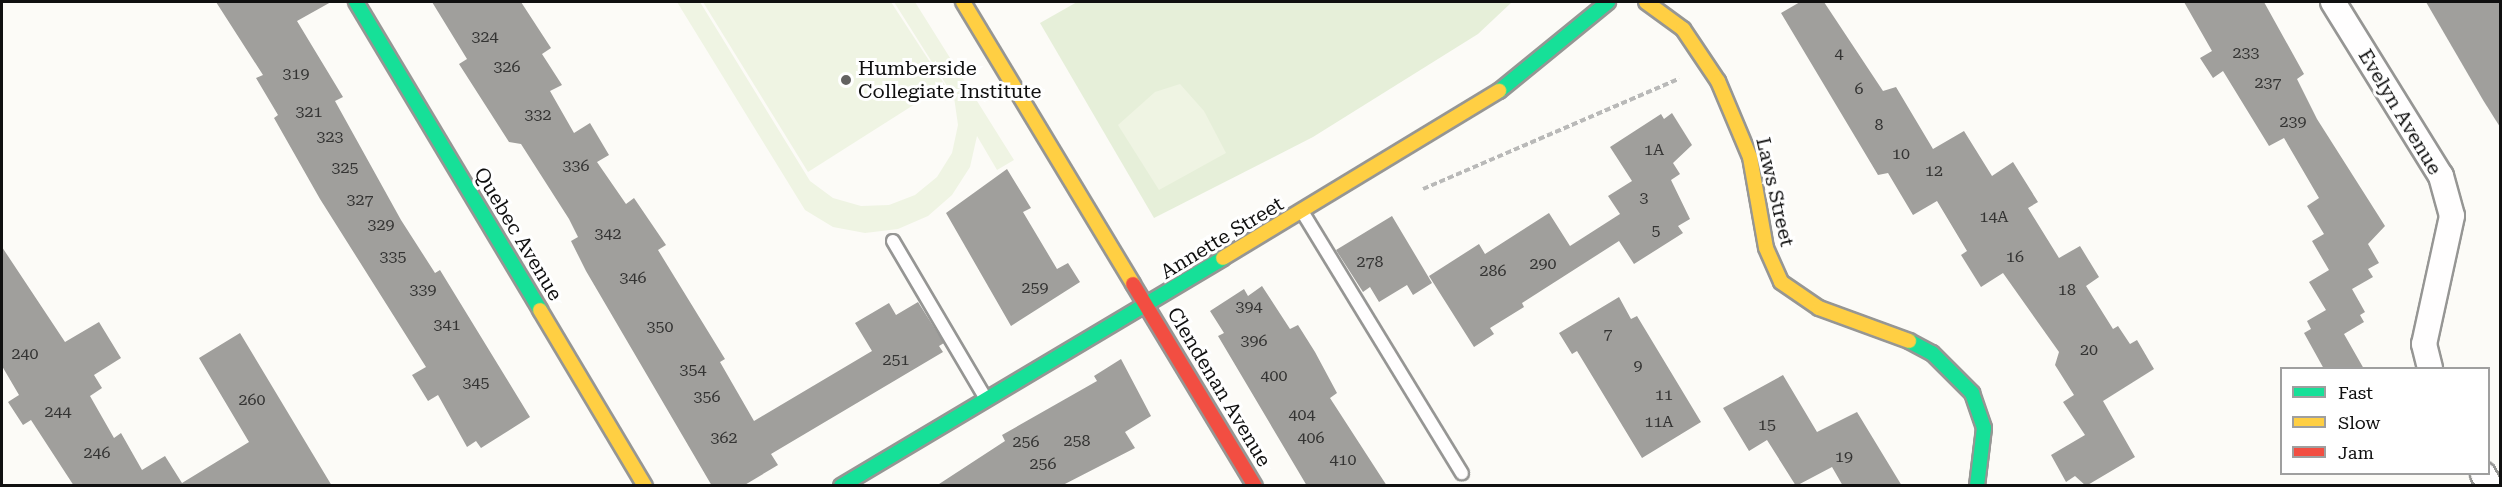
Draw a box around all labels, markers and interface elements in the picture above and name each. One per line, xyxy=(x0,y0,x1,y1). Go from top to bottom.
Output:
house number: 324 xyxy=(472,27,498,47)
house number: 233 xyxy=(2233,43,2259,63)
house number: 4 xyxy=(1835,44,1843,64)
street label: Evelyn Avenue xyxy=(2353,45,2447,179)
place label: Humberside Collegiate Institute xyxy=(858,56,1042,103)
house number: 326 xyxy=(494,57,520,77)
house number: 319 xyxy=(283,64,309,84)
marker: Humberside Collegiate Institute xyxy=(839,73,853,87)
house number: 237 xyxy=(2255,73,2281,93)
house number: 6 xyxy=(1855,79,1863,99)
house number: 321 xyxy=(296,102,322,122)
house number: 332 xyxy=(525,105,551,125)
house number: 239 xyxy=(2280,112,2306,132)
house number: 8 xyxy=(1875,115,1883,135)
house number: 323 xyxy=(317,127,343,147)
street label: Laws Street xyxy=(1751,135,1799,249)
house number: 1A xyxy=(1644,140,1664,160)
house number: 10 xyxy=(1892,144,1910,164)
house number: 336 xyxy=(563,156,589,176)
house number: 325 xyxy=(332,158,358,178)
house number: 12 xyxy=(1925,161,1943,181)
street label: Quebec Avenue xyxy=(469,163,567,305)
house number: 3 xyxy=(1640,188,1648,208)
house number: 327 xyxy=(347,190,373,210)
street label: Annette Street xyxy=(1156,192,1288,284)
house number: 14A xyxy=(1979,207,2009,227)
house number: 329 xyxy=(368,215,394,235)
house number: 5 xyxy=(1652,221,1660,241)
house number: 342 xyxy=(595,224,621,244)
house number: 335 xyxy=(380,247,406,267)
house number: 16 xyxy=(2006,247,2024,267)
house number: 278 xyxy=(1357,252,1383,272)
house number: 290 xyxy=(1530,254,1556,274)
house number: 286 xyxy=(1480,261,1506,281)
house number: 346 xyxy=(620,268,646,288)
house number: 259 xyxy=(1022,278,1048,298)
house number: 339 xyxy=(410,280,436,300)
house number: 18 xyxy=(2058,280,2076,300)
house number: 394 xyxy=(1236,297,1262,317)
street label: Clendenan Avenue xyxy=(1162,303,1276,471)
house number: 341 xyxy=(434,315,460,335)
house number: 350 xyxy=(647,317,673,337)
house number: 7 xyxy=(1604,324,1612,344)
house number: 396 xyxy=(1241,331,1267,351)
house number: 20 xyxy=(2080,340,2098,360)
house number: 240 xyxy=(12,344,38,364)
house number: 251 xyxy=(883,350,909,370)
house number: 9 xyxy=(1634,356,1642,376)
house number: 354 xyxy=(680,360,706,380)
house number: 400 xyxy=(1261,366,1287,386)
legend xyxy=(2280,367,2490,475)
house number: 345 xyxy=(463,373,489,393)
text: Fast xyxy=(2338,382,2373,403)
house number: 11 xyxy=(1655,385,1673,405)
house number: 356 xyxy=(694,387,720,407)
house number: 260 xyxy=(239,390,265,410)
house number: 244 xyxy=(45,402,71,422)
house number: 404 xyxy=(1289,405,1315,425)
house number: 11A xyxy=(1644,412,1674,432)
text: Slow xyxy=(2338,412,2380,433)
house number: 15 xyxy=(1758,415,1776,435)
house number: 362 xyxy=(711,428,737,448)
house number: 406 xyxy=(1298,428,1324,448)
house number: 258 xyxy=(1064,431,1090,451)
house number: 256 xyxy=(1013,432,1039,452)
text: Jam xyxy=(2338,442,2374,463)
house number: 246 xyxy=(84,443,110,463)
house number: 19 xyxy=(1835,447,1853,467)
house number: 410 xyxy=(1330,450,1356,470)
house number: 256 xyxy=(1030,454,1056,474)

